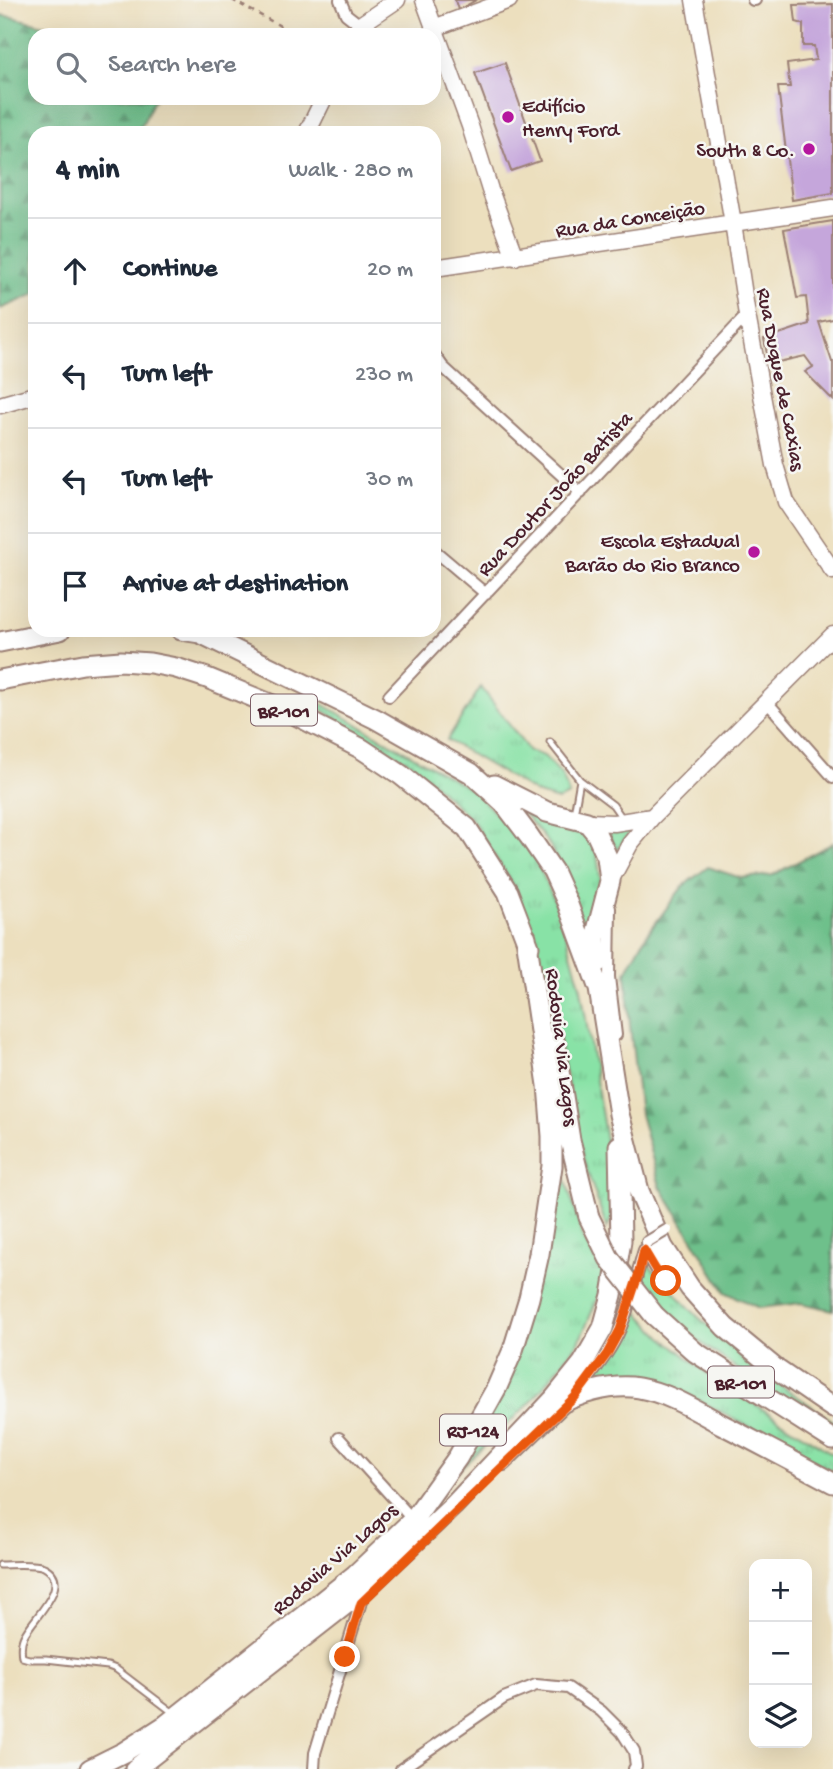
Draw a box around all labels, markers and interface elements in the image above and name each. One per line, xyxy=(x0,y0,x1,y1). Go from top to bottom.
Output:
search box xyxy=(28,28,441,105)
icon: search xyxy=(52,48,90,86)
text: Search here xyxy=(108,51,236,82)
place label: Edifício Henry Ford xyxy=(522,96,621,145)
marker: Edifício Henry Ford xyxy=(500,109,516,125)
place label: South & Co. xyxy=(696,140,795,165)
marker: South & Co. xyxy=(801,141,817,157)
text: 4 min xyxy=(56,154,119,189)
text: Walk · 280 m xyxy=(289,158,413,185)
street label: Rua da Conceição xyxy=(554,197,707,246)
icon: ahead xyxy=(56,252,94,290)
text: Continue xyxy=(123,255,217,286)
text: 20 m xyxy=(367,257,413,284)
street label: Rua Duque de Caxias xyxy=(749,286,809,474)
icon: left xyxy=(56,357,94,395)
text: Turn left xyxy=(123,360,211,391)
text: 230 m xyxy=(355,362,413,389)
street label: Rua Doutor João Batista xyxy=(473,407,641,583)
icon: left xyxy=(56,462,94,500)
text: Turn left xyxy=(123,465,211,496)
text: 30 m xyxy=(366,467,413,494)
place label: Escola Estadual Barão do Rio Branco xyxy=(564,531,740,580)
marker: Escola Estadual Barão do Rio Branco xyxy=(746,544,762,560)
icon: arrive xyxy=(56,567,94,605)
text: Arrive at destination xyxy=(123,570,348,601)
road number: BR-101 xyxy=(251,694,317,726)
street label: Rodovia Via Lagos xyxy=(537,967,582,1129)
route start xyxy=(650,1265,681,1296)
road number: BR-101 xyxy=(708,1366,774,1398)
road number: RJ-124 xyxy=(440,1414,506,1446)
street label: Rodovia Via Lagos xyxy=(268,1498,405,1622)
map controls xyxy=(749,1559,812,1748)
button: + xyxy=(749,1559,812,1622)
button: − xyxy=(749,1622,812,1685)
route end xyxy=(329,1641,360,1672)
button: layers xyxy=(749,1685,812,1748)

